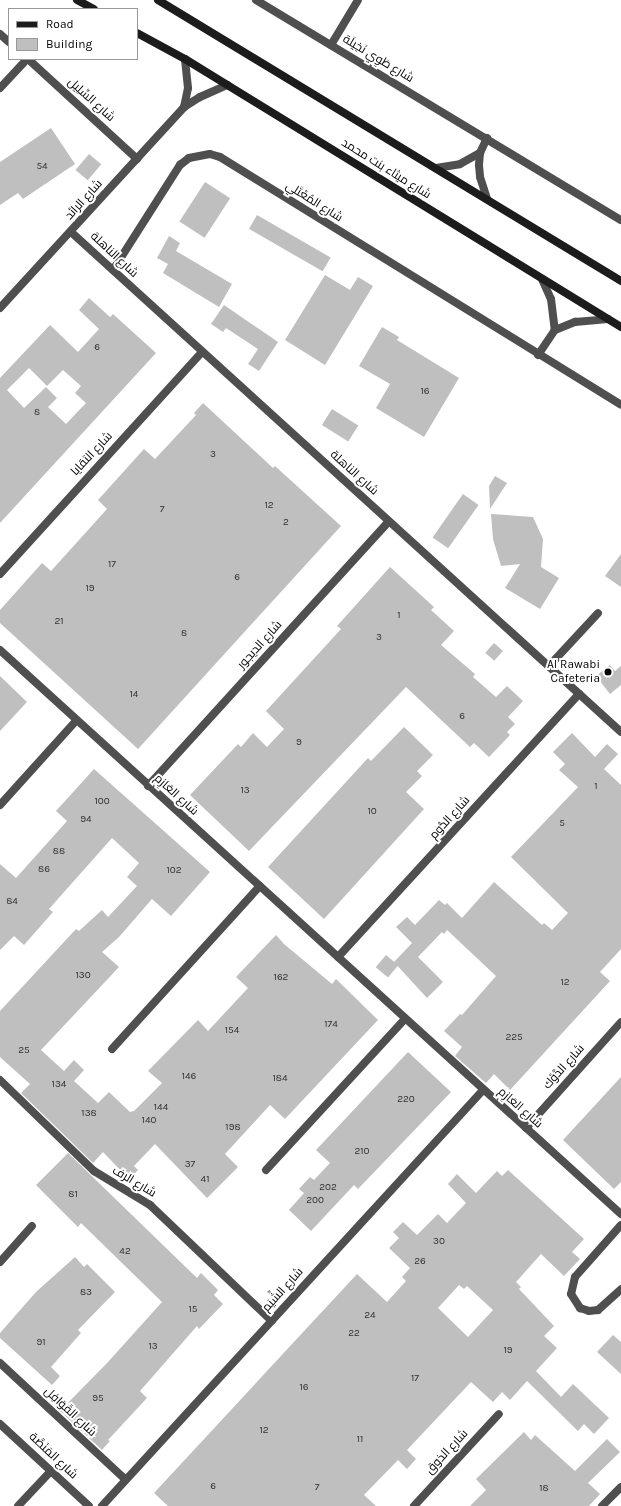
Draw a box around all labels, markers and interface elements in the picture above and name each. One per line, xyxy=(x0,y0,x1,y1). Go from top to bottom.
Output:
legend xyxy=(8,8,138,60)
text: Road xyxy=(46,17,74,31)
street label: شارع طَوِي نَخِيلَة xyxy=(340,32,416,86)
text: Building xyxy=(46,37,92,51)
street label: شارع السِّلِيل xyxy=(64,75,118,125)
street label: شارع ميثاء بنت محمد xyxy=(339,136,433,202)
house number: 54 xyxy=(36,161,48,173)
street label: شارع الرائد xyxy=(62,177,106,223)
street label: شارع المُعْتَلي xyxy=(283,179,345,225)
street label: شارع الناهلة xyxy=(87,229,141,281)
house number: 6 xyxy=(94,342,100,354)
house number: 16 xyxy=(420,386,430,398)
house number: 8 xyxy=(34,407,40,419)
street label: شارع التقايا xyxy=(68,429,116,479)
street label: شارع الناهلة xyxy=(327,448,381,498)
house number: 3 xyxy=(210,449,216,461)
house number: 12 xyxy=(264,500,274,512)
house number: 7 xyxy=(160,504,164,516)
house number: 2 xyxy=(283,517,289,529)
house number: 17 xyxy=(108,559,116,571)
house number: 6 xyxy=(234,572,240,584)
house number: 19 xyxy=(85,583,95,595)
house number: 1 xyxy=(397,610,401,622)
house number: 21 xyxy=(54,616,64,628)
street label: شارع الديجور xyxy=(235,618,285,672)
house number: 8 xyxy=(181,628,187,640)
house number: 3 xyxy=(376,632,382,644)
place label: Al Rawabi Cafeteria xyxy=(547,658,600,686)
marker: Al Rawabi Cafeteria xyxy=(603,667,613,677)
house number: 14 xyxy=(130,689,138,701)
house number: 6 xyxy=(459,711,465,723)
house number: 9 xyxy=(296,737,302,749)
street label: شارع العَازِم xyxy=(151,771,201,819)
house number: 1 xyxy=(594,781,598,793)
house number: 13 xyxy=(240,785,250,797)
street label: شارع الدُّوم xyxy=(427,793,473,843)
house number: 100 xyxy=(94,796,110,808)
house number: 10 xyxy=(367,806,377,818)
house number: 94 xyxy=(80,814,92,826)
house number: 5 xyxy=(559,818,565,830)
house number: 88 xyxy=(53,846,65,858)
house number: 86 xyxy=(38,864,50,876)
house number: 102 xyxy=(166,865,182,877)
house number: 84 xyxy=(6,896,18,908)
house number: 130 xyxy=(75,970,91,982)
house number: 162 xyxy=(274,972,288,984)
house number: 12 xyxy=(560,977,570,989)
house number: 174 xyxy=(324,1019,338,1031)
house number: 154 xyxy=(225,1025,239,1037)
house number: 225 xyxy=(505,1032,523,1044)
street label: شارع الدَّوْك xyxy=(540,1042,588,1092)
house number: 25 xyxy=(18,1045,30,1057)
house number: 146 xyxy=(182,1071,196,1083)
house number: 184 xyxy=(272,1073,288,1085)
house number: 134 xyxy=(52,1079,66,1091)
street label: شارع العَازِم xyxy=(495,1085,545,1131)
house number: 220 xyxy=(397,1094,415,1106)
house number: 144 xyxy=(154,1102,168,1114)
house number: 138 xyxy=(81,1108,97,1120)
house number: 140 xyxy=(142,1115,156,1127)
house number: 198 xyxy=(225,1122,241,1134)
house number: 210 xyxy=(354,1146,370,1158)
house number: 37 xyxy=(185,1159,195,1171)
street label: شارع الرف xyxy=(109,1163,159,1201)
house number: 41 xyxy=(201,1174,209,1186)
house number: 202 xyxy=(319,1182,337,1194)
house number: 81 xyxy=(68,1189,78,1201)
house number: 200 xyxy=(306,1195,324,1207)
house number: 30 xyxy=(433,1236,445,1248)
house number: 42 xyxy=(119,1246,131,1258)
house number: 26 xyxy=(414,1256,426,1268)
street label: شارع الشِّيَم xyxy=(259,1265,307,1315)
house number: 83 xyxy=(80,1287,92,1299)
house number: 15 xyxy=(189,1304,197,1316)
house number: 24 xyxy=(364,1310,376,1322)
house number: 22 xyxy=(348,1328,360,1340)
house number: 91 xyxy=(36,1337,46,1349)
house number: 13 xyxy=(148,1341,158,1353)
house number: 19 xyxy=(503,1345,513,1357)
house number: 17 xyxy=(411,1373,419,1385)
house number: 16 xyxy=(299,1382,309,1394)
street label: شارع القَوَافِل xyxy=(41,1384,99,1440)
house number: 95 xyxy=(92,1393,104,1405)
house number: 12 xyxy=(259,1425,269,1437)
street label: شارع الذوق xyxy=(423,1427,471,1477)
street label: شارع المَنَصَّة xyxy=(26,1430,80,1482)
house number: 11 xyxy=(357,1434,363,1446)
house number: 6 xyxy=(210,1481,216,1493)
house number: 7 xyxy=(315,1482,319,1494)
house number: 18 xyxy=(539,1483,549,1495)

